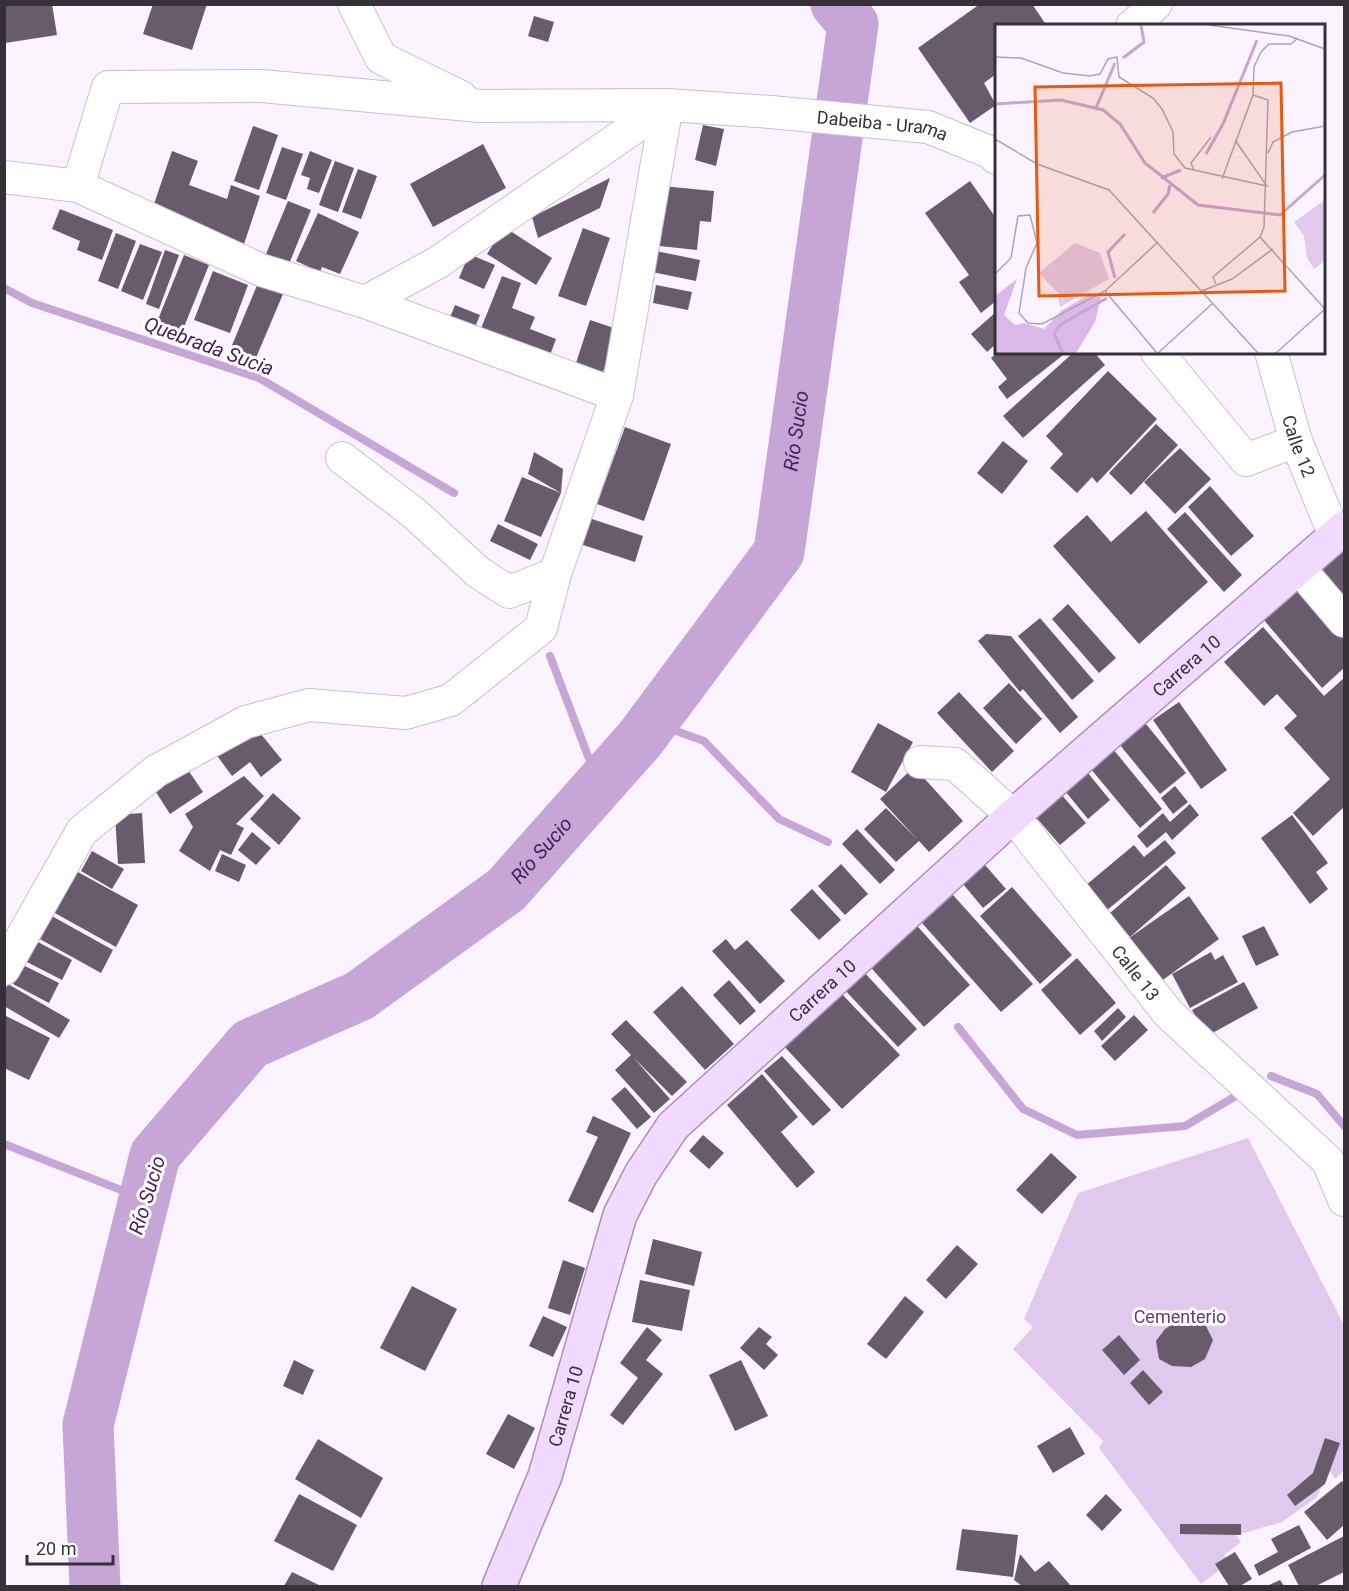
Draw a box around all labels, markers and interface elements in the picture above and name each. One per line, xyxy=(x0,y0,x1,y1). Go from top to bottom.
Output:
inset map xyxy=(995,24,1325,354)
street label: Dabeiba - Urama xyxy=(816,106,951,145)
water label: Quebrada Sucia xyxy=(141,311,277,381)
water label: Río Sucio xyxy=(778,389,813,473)
street label: Calle 12 xyxy=(1279,412,1320,480)
street label: Carrera 10 xyxy=(1148,630,1224,701)
water label: Río Sucio xyxy=(505,812,577,888)
street label: Calle 13 xyxy=(1108,941,1164,1004)
street label: Carrera 10 xyxy=(784,954,860,1026)
water label: Río Sucio xyxy=(124,1153,170,1237)
park label: Cementerio xyxy=(1134,1306,1226,1327)
street label: Carrera 10 xyxy=(543,1363,587,1449)
scale bar xyxy=(27,1528,112,1566)
text: 20 m xyxy=(36,1538,76,1559)

